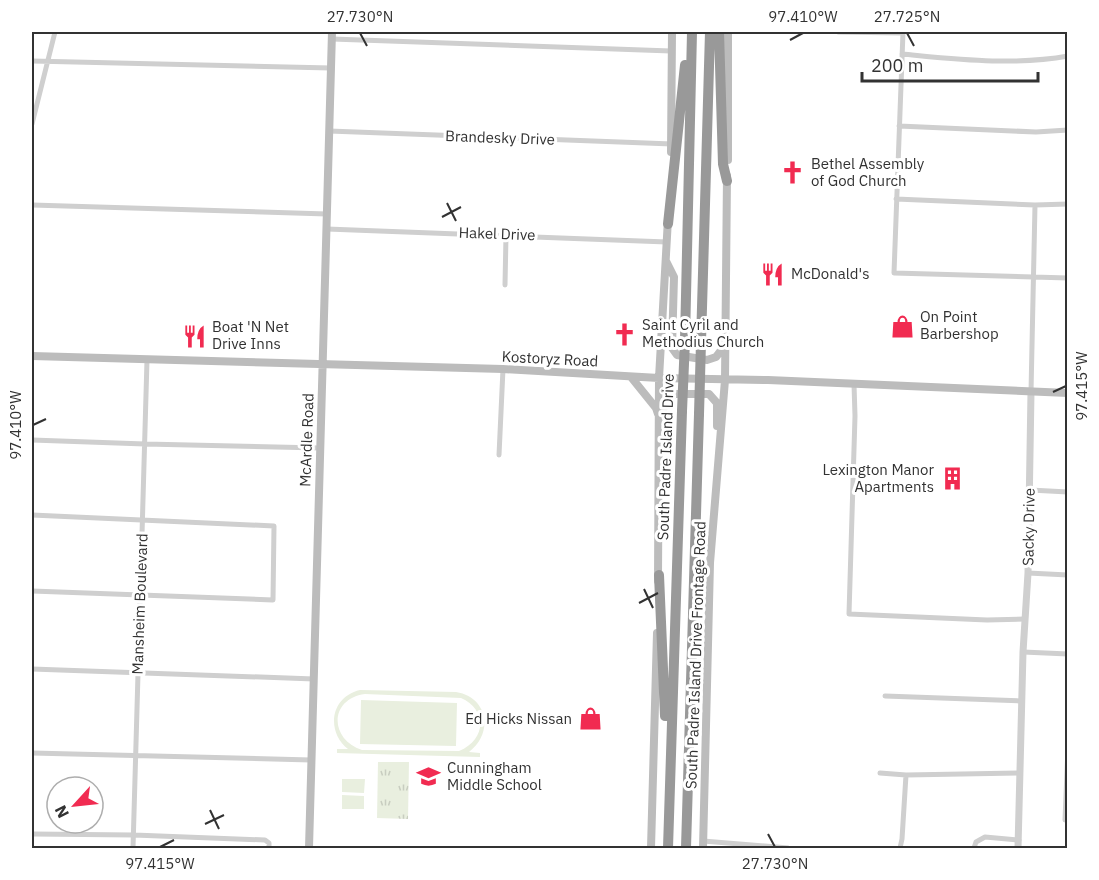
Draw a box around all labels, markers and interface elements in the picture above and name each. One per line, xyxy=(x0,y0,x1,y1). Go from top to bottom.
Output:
text: 27.730°N xyxy=(327,7,393,26)
text: 97.410°W xyxy=(768,7,838,26)
text: 27.725°N xyxy=(874,7,940,26)
scale bar xyxy=(862,45,1038,83)
text: 200 m xyxy=(871,54,923,77)
street label: Brandesky Drive xyxy=(445,126,555,149)
place label: Bethel Assembly of God Church xyxy=(811,154,925,190)
church icon: Bethel Assembly of God Church xyxy=(780,160,806,186)
street label: Hakel Drive xyxy=(458,223,536,244)
restaurant icon: McDonald's xyxy=(760,261,786,287)
place label: McDonald's xyxy=(791,264,869,283)
place label: On Point Barbershop xyxy=(920,307,999,343)
shop icon: On Point Barbershop xyxy=(889,313,915,339)
place label: Saint Cyril and Methodius Church xyxy=(642,315,764,351)
place label: Boat 'N Net Drive Inns xyxy=(212,317,289,353)
church icon: Saint Cyril and Methodius Church xyxy=(611,321,637,347)
restaurant icon: Boat 'N Net Drive Inns xyxy=(181,323,207,349)
street label: Kostoryz Road xyxy=(501,346,599,371)
text: 97.415°W xyxy=(1072,351,1091,421)
street label: South Padre Island Drive xyxy=(653,373,678,541)
text: 97.410°W xyxy=(6,390,25,460)
street label: McArdle Road xyxy=(295,393,318,487)
place label: Lexington Manor Apartments xyxy=(823,460,934,496)
building icon: Lexington Manor Apartments xyxy=(939,466,965,492)
street label: Sacky Drive xyxy=(1018,488,1039,566)
street label: South Padre Island Drive Frontage Road xyxy=(681,521,710,789)
street label: Mansheim Boulevard xyxy=(128,533,151,675)
shop icon: Ed Hicks Nissan xyxy=(577,706,603,732)
place label: Ed Hicks Nissan xyxy=(465,709,572,728)
place label: Cunningham Middle School xyxy=(447,758,542,794)
school or university icon: Cunningham Middle School xyxy=(416,764,442,790)
north arrow xyxy=(45,775,105,835)
text: N xyxy=(50,802,73,822)
text: 97.415°W xyxy=(125,854,195,873)
text: 27.730°N xyxy=(742,854,808,873)

